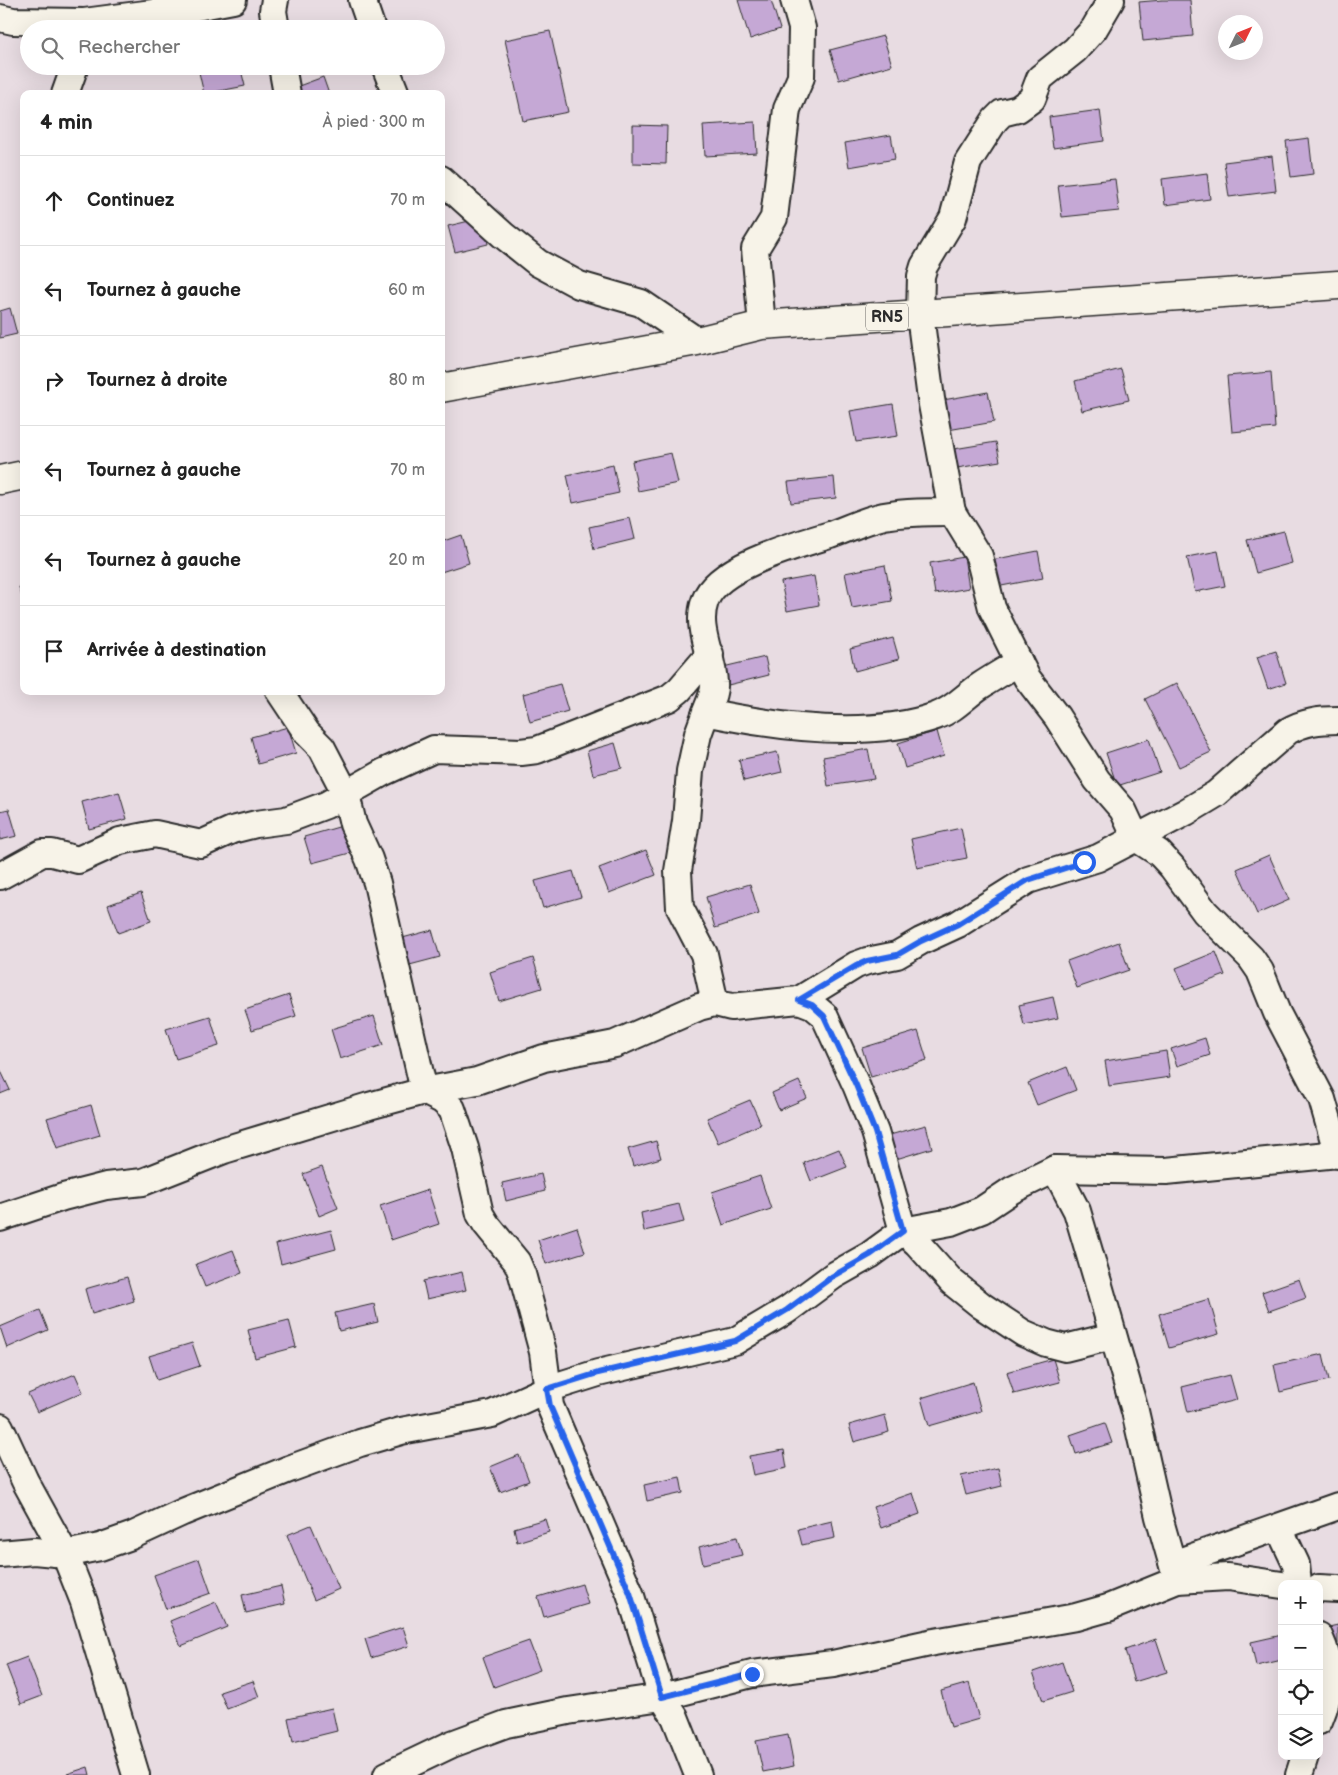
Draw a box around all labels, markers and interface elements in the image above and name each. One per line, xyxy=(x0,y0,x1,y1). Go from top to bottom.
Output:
north arrow xyxy=(1218,15,1263,60)
search box xyxy=(20,20,445,75)
icon: search xyxy=(38,34,66,62)
text: Rechercher xyxy=(78,36,180,59)
text: 4 min xyxy=(40,110,93,135)
text: À pied · 300 m xyxy=(323,113,425,132)
icon: ahead xyxy=(40,187,68,215)
text: Continuez xyxy=(87,189,174,212)
text: 70 m xyxy=(390,191,425,210)
icon: left xyxy=(40,277,68,305)
text: Tournez à gauche xyxy=(87,279,241,302)
text: 60 m xyxy=(388,281,425,300)
road number: RN5 xyxy=(866,304,908,330)
icon: right xyxy=(40,367,68,395)
text: Tournez à droite xyxy=(87,369,228,392)
text: 80 m xyxy=(389,371,425,390)
icon: left xyxy=(40,457,68,485)
text: Tournez à gauche xyxy=(87,459,241,482)
text: 70 m xyxy=(390,461,425,480)
icon: left xyxy=(40,547,68,575)
text: Tournez à gauche xyxy=(87,549,241,572)
text: 20 m xyxy=(389,551,425,570)
icon: arrive xyxy=(40,637,68,665)
text: Arrivée à destination xyxy=(87,639,266,662)
route start xyxy=(1073,851,1096,874)
map controls xyxy=(1278,1580,1323,1760)
button: + xyxy=(1278,1580,1323,1625)
button: − xyxy=(1278,1625,1323,1670)
route end xyxy=(741,1663,764,1686)
button: locate xyxy=(1278,1670,1323,1715)
button: layers xyxy=(1278,1715,1323,1760)

